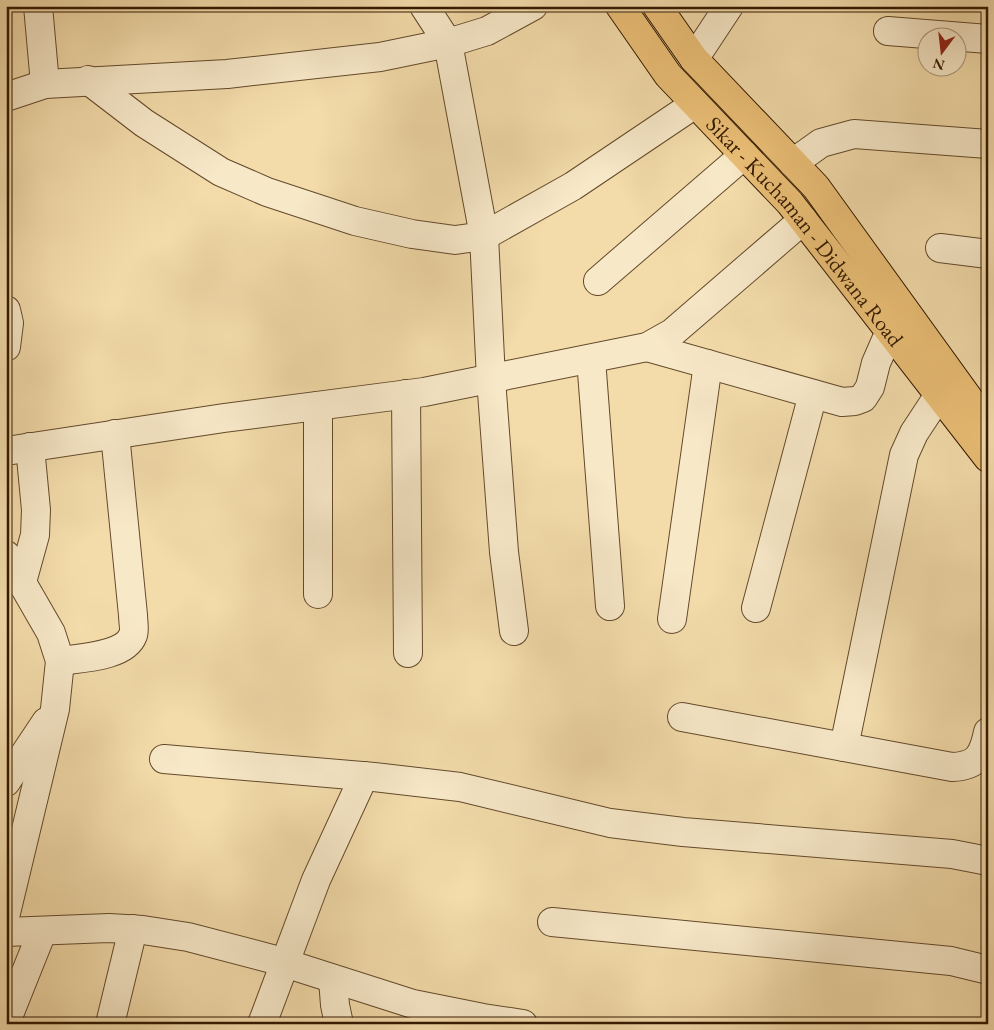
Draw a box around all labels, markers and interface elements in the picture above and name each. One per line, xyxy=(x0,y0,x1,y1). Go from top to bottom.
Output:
north arrow xyxy=(916,28,966,78)
text: N xyxy=(930,54,946,75)
street label: Sikar - Kuchaman - Didwana Road xyxy=(700,110,910,353)

